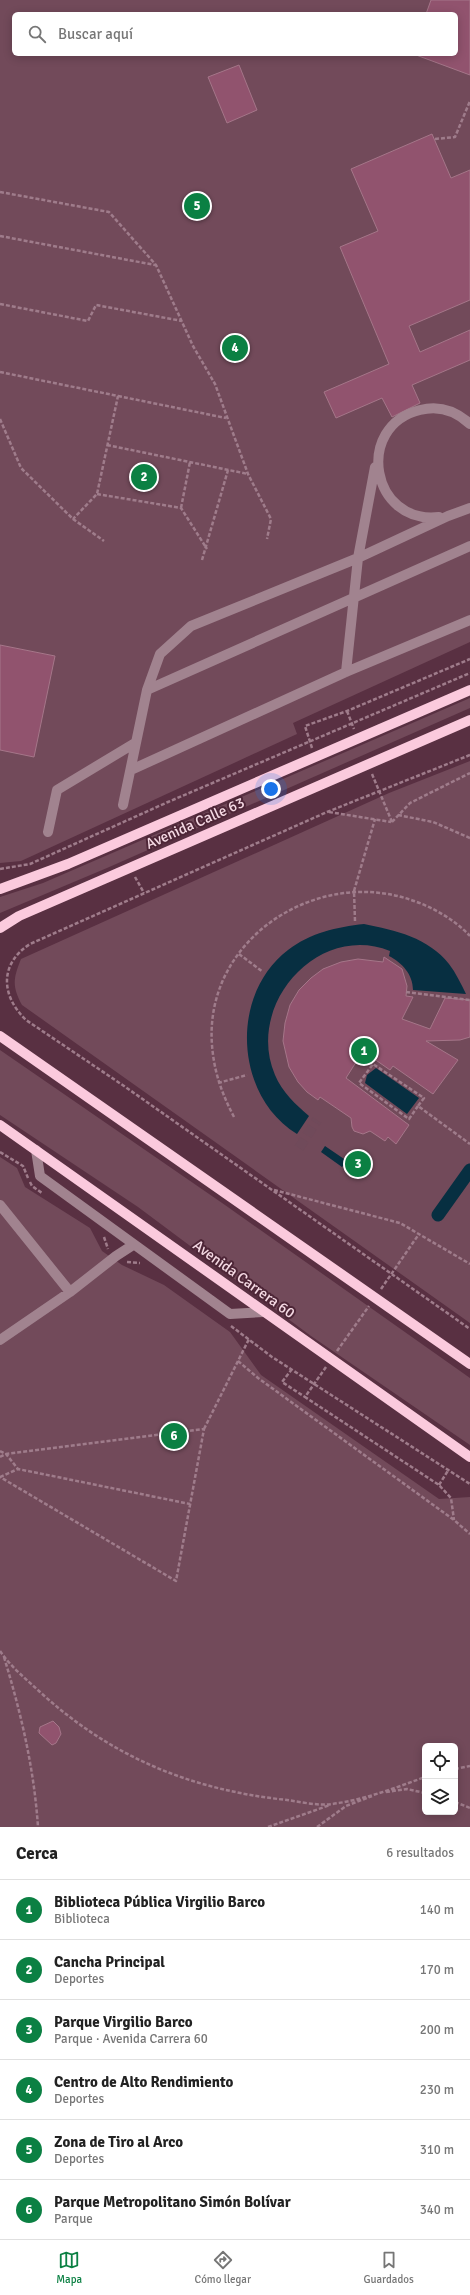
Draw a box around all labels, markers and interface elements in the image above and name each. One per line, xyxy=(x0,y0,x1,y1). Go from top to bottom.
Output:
search box xyxy=(12,12,458,56)
icon: search xyxy=(26,23,48,45)
text: Buscar aquí xyxy=(58,25,133,43)
pin: 5 xyxy=(184,191,210,221)
pin: 4 xyxy=(222,333,248,363)
pin: 2 xyxy=(131,462,157,492)
your location xyxy=(261,779,281,799)
street label: Avenida Calle 63 xyxy=(143,793,247,853)
pin: 1 xyxy=(351,1036,377,1066)
pin: 3 xyxy=(345,1149,371,1179)
street label: Avenida Carrera 60 xyxy=(190,1236,298,1322)
pin: 6 xyxy=(161,1421,187,1451)
map controls xyxy=(422,1743,458,1815)
button: locate xyxy=(422,1743,458,1779)
button: layers xyxy=(422,1779,458,1815)
text: Cerca xyxy=(16,1843,58,1864)
text: 6 resultados xyxy=(386,1845,454,1861)
text: Biblioteca Pública Virgilio Barco xyxy=(54,1893,265,1911)
text: 1 xyxy=(25,1902,33,1918)
text: 140 m xyxy=(420,1902,454,1918)
text: Biblioteca xyxy=(54,1911,110,1927)
text: Cancha Principal xyxy=(54,1953,165,1971)
text: 2 xyxy=(25,1962,33,1978)
text: 170 m xyxy=(420,1962,454,1978)
text: Deportes xyxy=(54,1971,104,1987)
text: Parque Virgilio Barco xyxy=(54,2013,192,2031)
text: 3 xyxy=(25,2022,33,2038)
text: 200 m xyxy=(420,2022,454,2038)
text: Parque · Avenida Carrera 60 xyxy=(54,2031,208,2047)
text: Centro de Alto Rendimiento xyxy=(54,2073,233,2091)
text: 4 xyxy=(25,2082,33,2098)
text: 230 m xyxy=(420,2082,454,2098)
text: Deportes xyxy=(54,2091,104,2107)
text: Zona de Tiro al Arco xyxy=(54,2133,183,2151)
text: 5 xyxy=(25,2142,33,2158)
text: 310 m xyxy=(420,2142,454,2158)
text: Deportes xyxy=(54,2151,104,2167)
text: Parque Metropolitano Simón Bolívar xyxy=(54,2193,291,2211)
text: 6 xyxy=(25,2202,33,2218)
text: 340 m xyxy=(420,2202,454,2218)
text: Parque xyxy=(54,2211,93,2227)
tab: Mapa xyxy=(56,2249,82,2286)
tab: Cómo llegar xyxy=(195,2249,251,2286)
tab: Guardados xyxy=(363,2249,414,2286)

